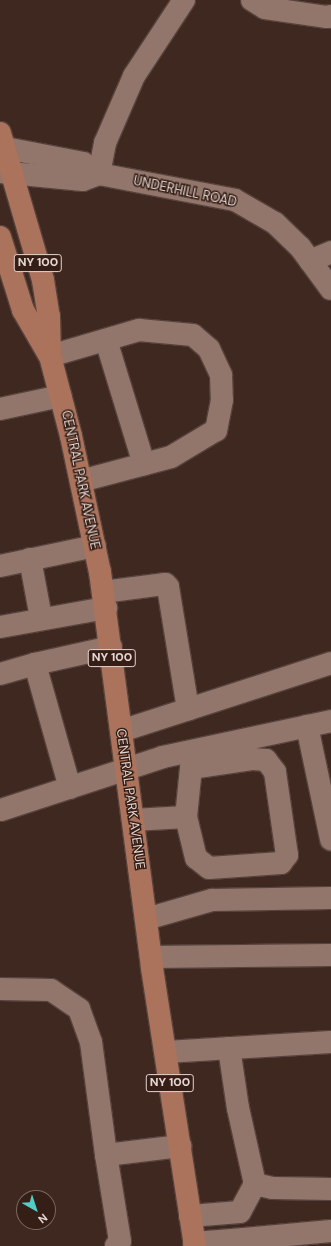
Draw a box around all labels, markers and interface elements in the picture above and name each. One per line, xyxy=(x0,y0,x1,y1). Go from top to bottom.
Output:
street label: UNDERHILL ROAD xyxy=(132,173,238,211)
road number: NY 100 xyxy=(13,253,63,273)
street label: CENTRAL PARK AVENUE xyxy=(58,409,102,551)
road number: NY 100 xyxy=(87,648,137,668)
street label: CENTRAL PARK AVENUE xyxy=(112,728,148,870)
road number: NY 100 xyxy=(145,1073,195,1093)
north arrow xyxy=(16,1190,56,1230)
text: N xyxy=(35,1211,50,1227)

